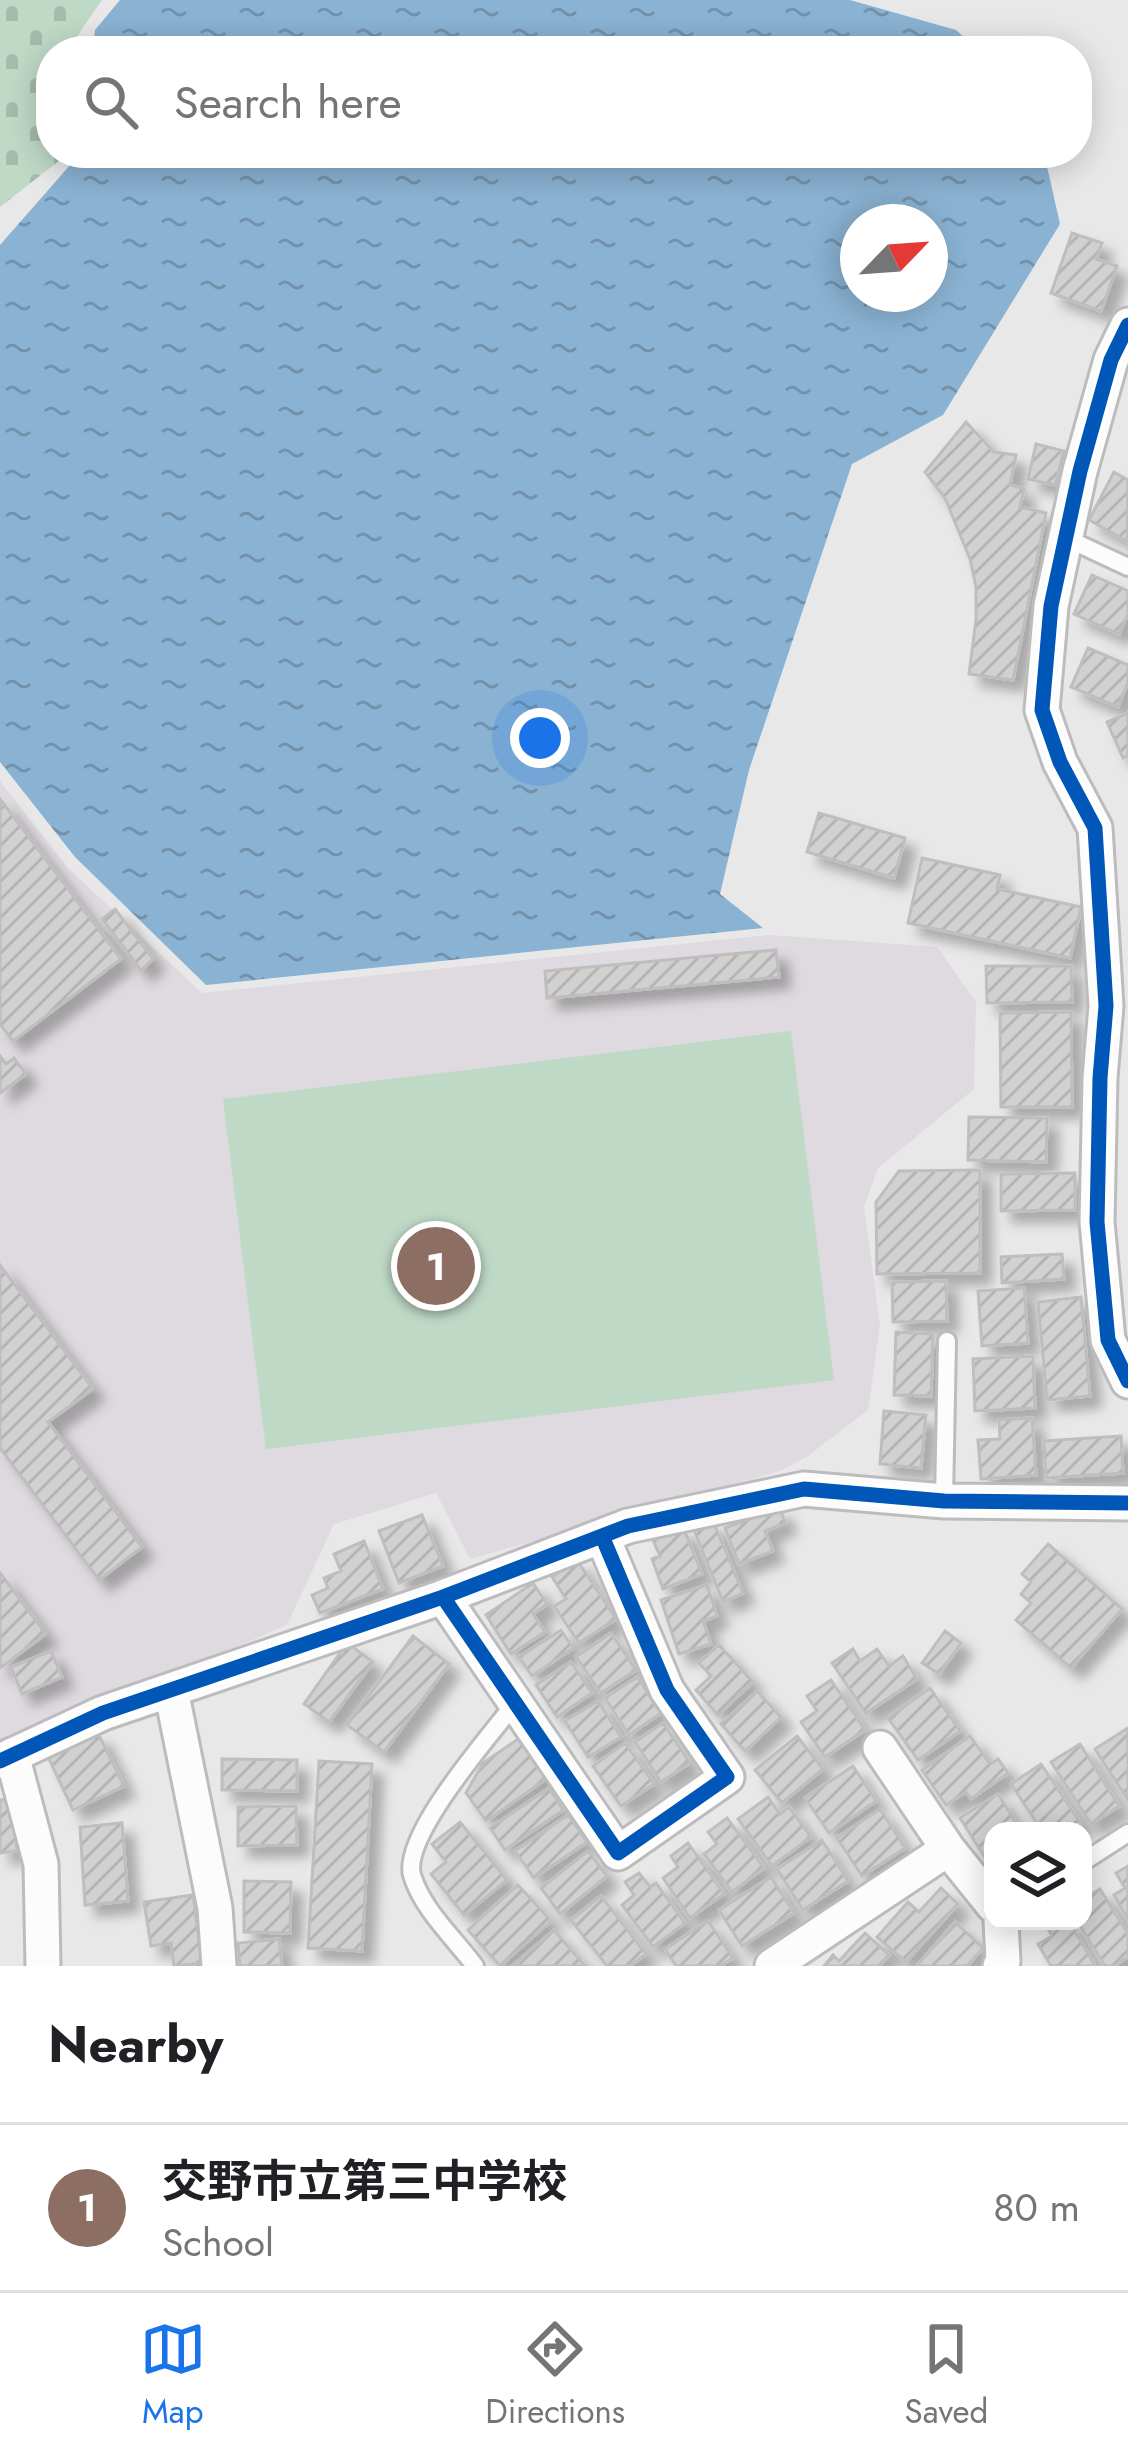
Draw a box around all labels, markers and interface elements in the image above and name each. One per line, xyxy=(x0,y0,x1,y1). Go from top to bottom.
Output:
search box xyxy=(36,36,1092,168)
icon: search xyxy=(78,69,144,135)
text: Search here xyxy=(174,70,402,135)
north arrow xyxy=(840,204,948,312)
your location xyxy=(510,708,570,768)
pin: 1 xyxy=(397,1221,475,1311)
map controls xyxy=(984,1822,1092,1930)
button: layers xyxy=(984,1822,1092,1930)
text: Nearby xyxy=(48,2007,223,2081)
text: 交野市立第三中学校 xyxy=(162,2149,567,2214)
text: 1 xyxy=(77,2179,97,2236)
text: 80 m xyxy=(993,2179,1080,2236)
text: School xyxy=(162,2214,274,2271)
tab: Map xyxy=(140,2316,206,2435)
tab: Directions xyxy=(485,2316,625,2435)
tab: Saved xyxy=(905,2316,988,2435)

